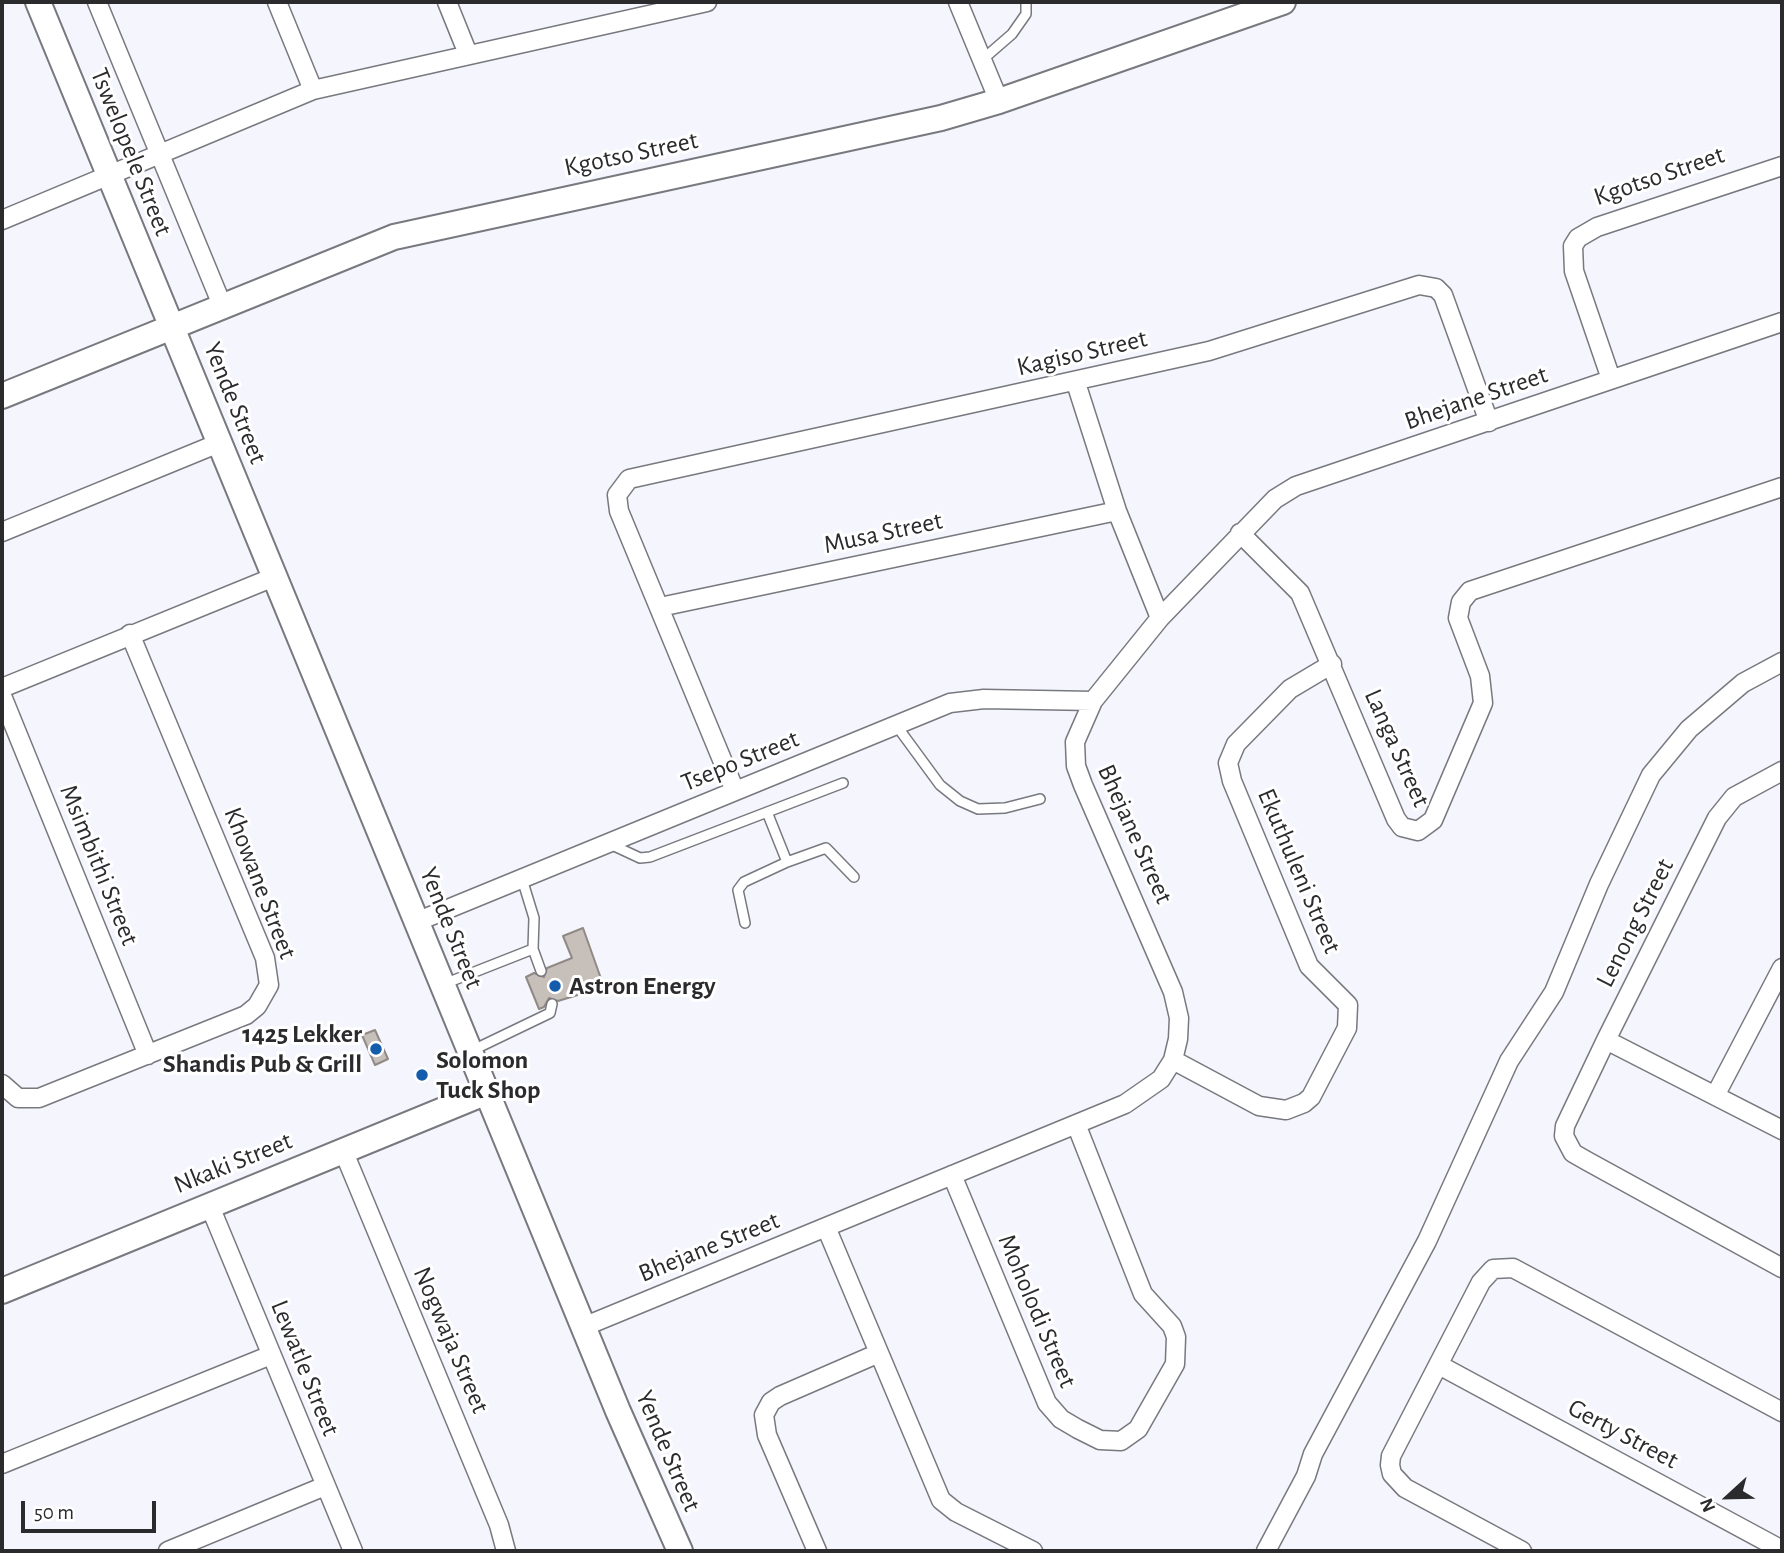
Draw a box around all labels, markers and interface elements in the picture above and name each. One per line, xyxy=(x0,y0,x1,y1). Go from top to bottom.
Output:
street label: Tswelopele Street xyxy=(83,64,179,240)
street label: Kgotso Street xyxy=(561,125,701,183)
street label: Kgotso Street xyxy=(1590,139,1728,213)
street label: Kagiso Street xyxy=(1014,323,1150,383)
street label: Yende Street xyxy=(196,338,274,468)
street label: Bhejane Street xyxy=(1400,359,1552,437)
street label: Musa Street xyxy=(821,505,945,561)
street label: Langa Street xyxy=(1357,684,1437,812)
street label: Tsepo Street xyxy=(677,723,803,799)
street label: Bhejane Street xyxy=(1090,760,1180,908)
street label: Msimbithi Street xyxy=(53,780,145,950)
street label: Ekuthuleni Street xyxy=(1250,784,1348,958)
street label: Khowane Street xyxy=(217,803,303,963)
street label: Lenong Street xyxy=(1589,854,1681,992)
street label: Yende Street xyxy=(412,863,490,993)
place label: Astron Energy xyxy=(569,970,716,1002)
marker: Astron Energy xyxy=(547,978,563,994)
place label: 1425 Lekker Shandis Pub & Grill xyxy=(163,1018,362,1080)
marker: 1425 Lekker Shandis Pub & Grill xyxy=(368,1041,384,1057)
place label: Solomon Tuck Shop xyxy=(436,1044,541,1106)
marker: Solomon Tuck Shop xyxy=(414,1067,430,1083)
street label: Nkaki Street xyxy=(169,1125,297,1201)
street label: Bhejane Street xyxy=(634,1205,784,1289)
street label: Moholodi Street xyxy=(991,1230,1083,1392)
street label: Nogwaja Street xyxy=(406,1262,496,1418)
street label: Lewatle Street xyxy=(264,1296,346,1440)
street label: Yende Street xyxy=(629,1386,707,1516)
street label: Gerty Street xyxy=(1563,1392,1683,1476)
north arrow xyxy=(1693,1462,1763,1532)
scale bar xyxy=(24,1486,159,1530)
text: N xyxy=(1697,1495,1719,1515)
text: 50 m xyxy=(34,1502,74,1523)

